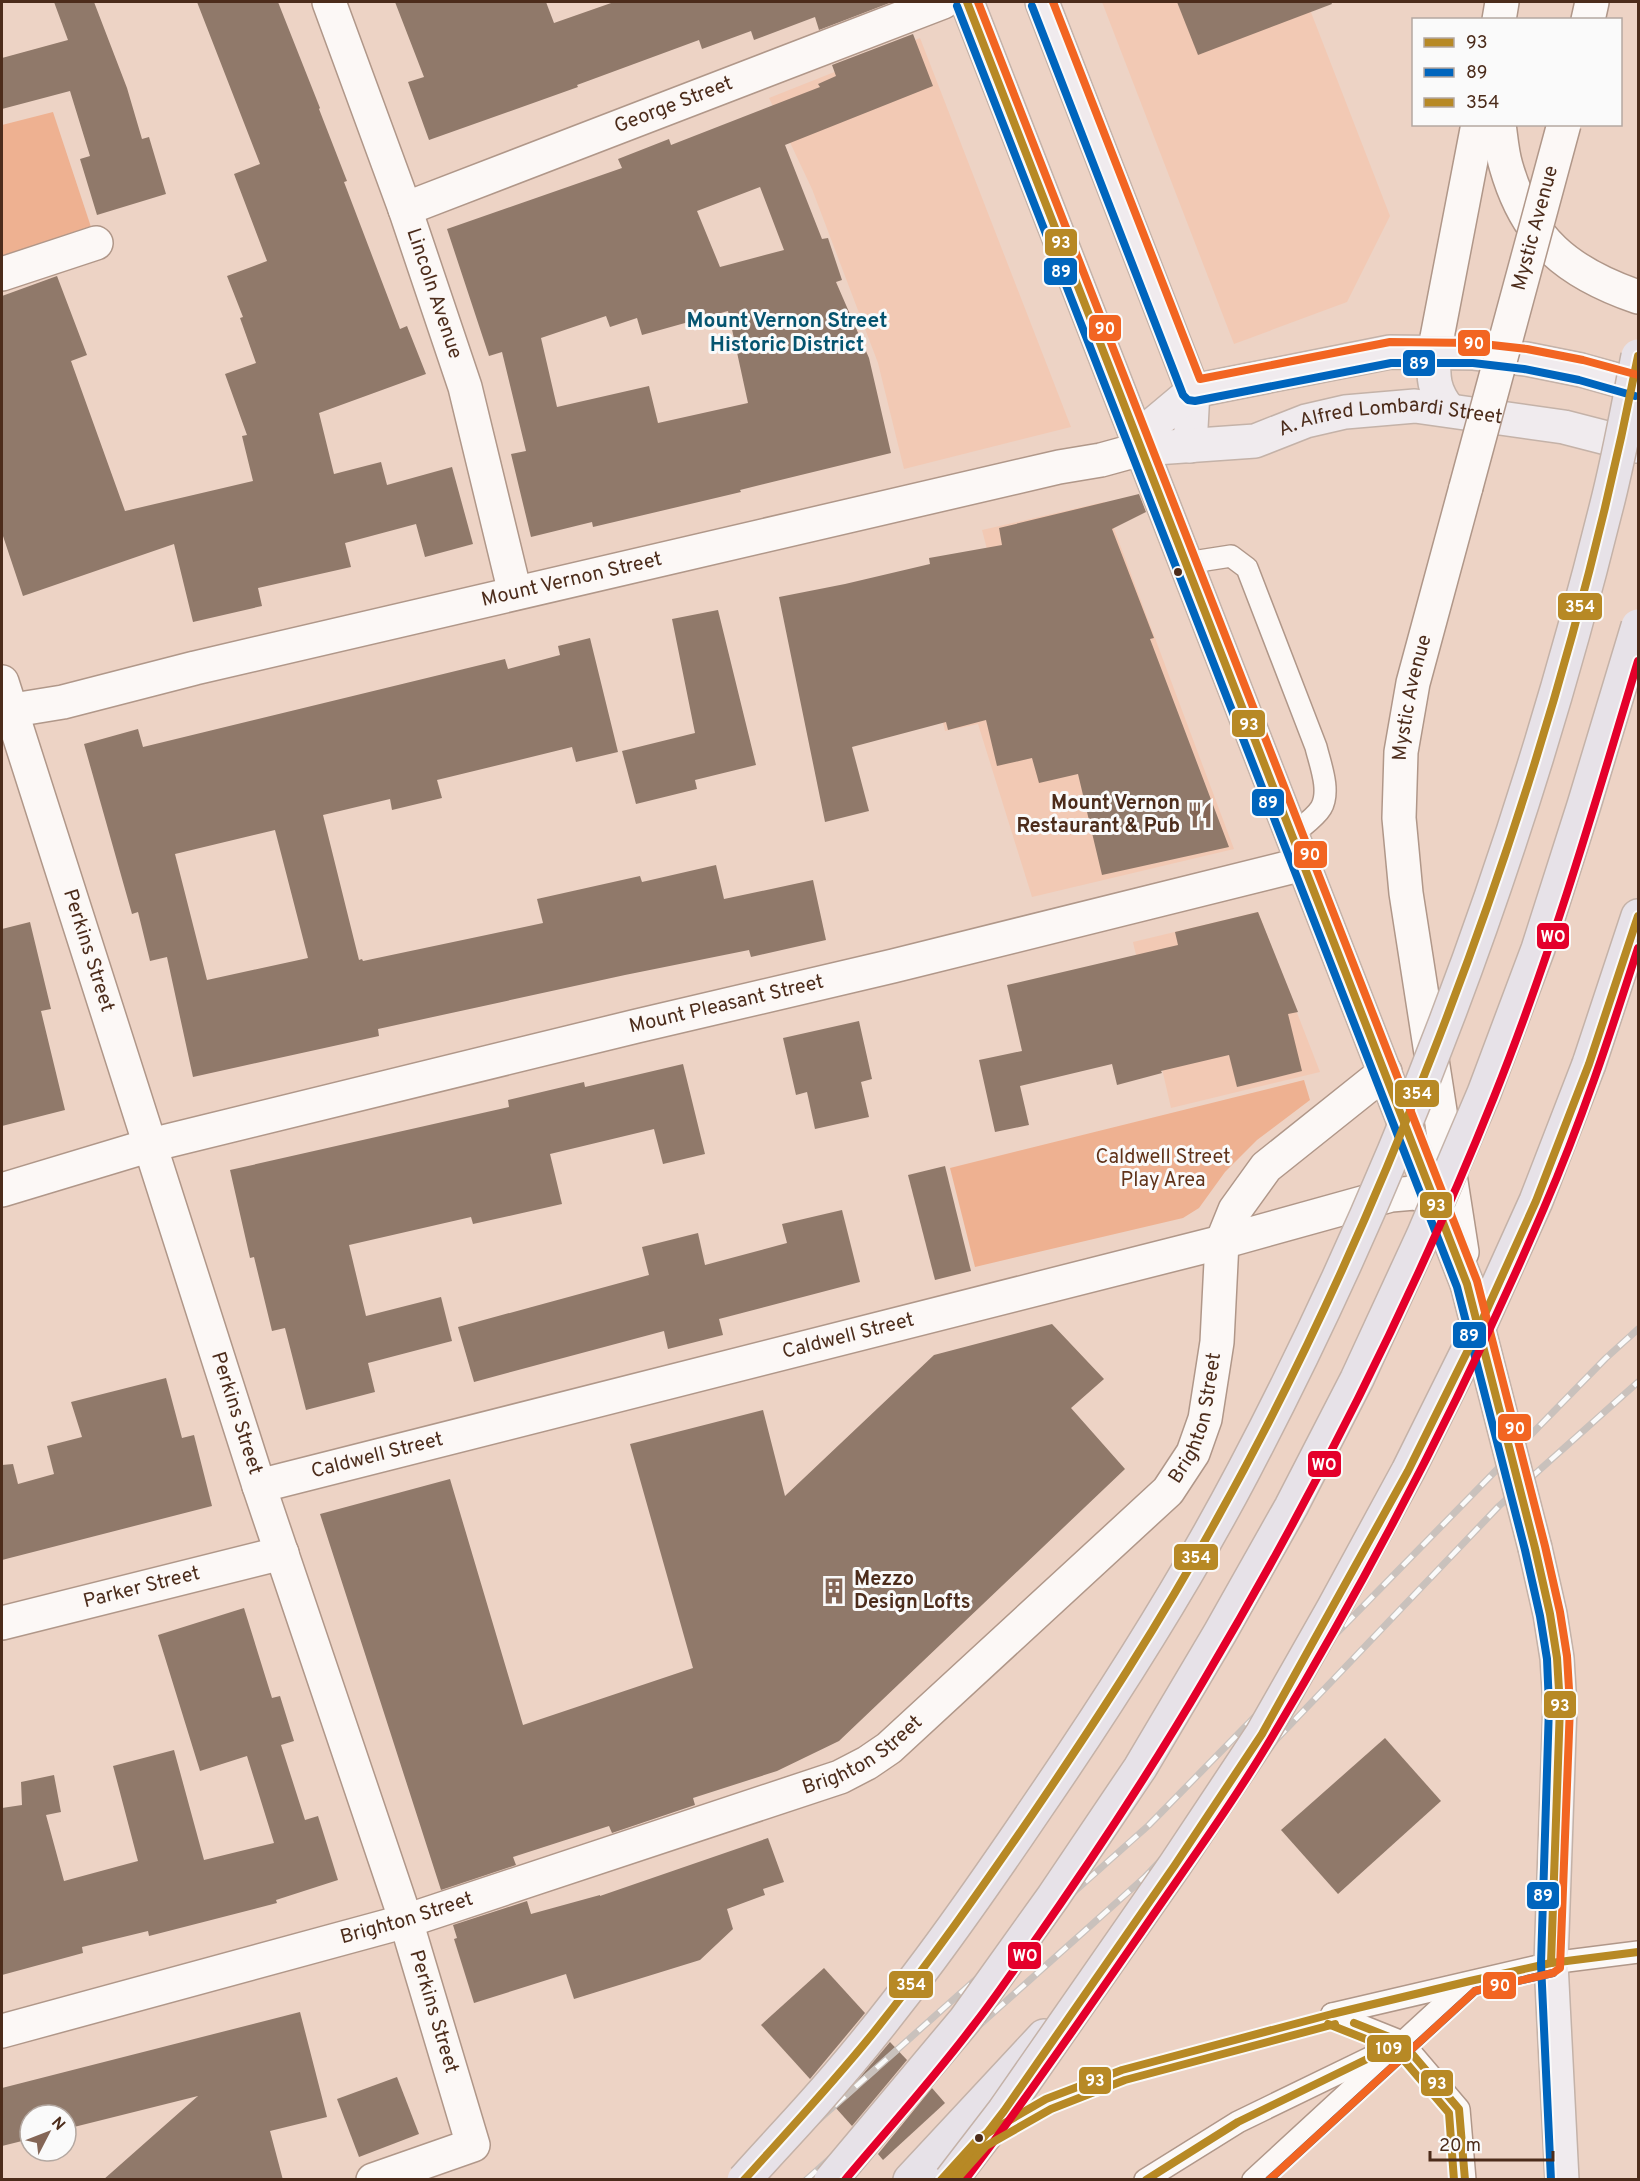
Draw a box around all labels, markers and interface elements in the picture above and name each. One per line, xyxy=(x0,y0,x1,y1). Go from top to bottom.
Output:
legend xyxy=(1412,18,1622,126)
text: 93 xyxy=(1466,32,1488,55)
text: 89 xyxy=(1466,62,1487,85)
street label: George Street xyxy=(611,71,737,140)
text: 354 xyxy=(1466,92,1500,115)
street label: Mystic Avenue xyxy=(1507,163,1565,294)
street label: Lincoln Avenue xyxy=(399,225,468,363)
line badge: 93 xyxy=(1044,228,1078,257)
text: 93 xyxy=(1051,234,1071,254)
line badge: 89 xyxy=(1043,257,1078,286)
text: 89 xyxy=(1051,263,1071,283)
district label: Mount Vernon Street Historic District xyxy=(687,308,887,359)
line badge: 90 xyxy=(1088,314,1122,342)
text: 90 xyxy=(1095,320,1115,340)
line badge: 90 xyxy=(1457,329,1491,357)
text: 90 xyxy=(1464,335,1484,355)
line badge: 89 xyxy=(1402,349,1436,377)
text: 89 xyxy=(1409,355,1429,375)
street label: A. Alfred Lombardi Street xyxy=(1275,393,1504,443)
street label: Mount Vernon Street xyxy=(479,547,665,614)
unlabelled marker xyxy=(1172,566,1184,578)
line badge: 354 xyxy=(1557,592,1603,621)
text: 354 xyxy=(1565,598,1595,618)
street label: Mystic Avenue xyxy=(1388,632,1438,761)
line badge: 93 xyxy=(1231,709,1266,738)
text: 93 xyxy=(1239,716,1259,736)
line badge: 89 xyxy=(1251,788,1285,817)
place label: Mount Vernon Restaurant & Pub xyxy=(1016,791,1180,840)
text: 89 xyxy=(1258,794,1278,814)
restaurant icon: Mount Vernon Restaurant & Pub xyxy=(1185,800,1215,830)
line badge: 90 xyxy=(1293,840,1328,869)
text: 90 xyxy=(1300,846,1320,866)
street label: Perkins Street xyxy=(56,886,120,1015)
line badge: WO xyxy=(1536,922,1570,950)
text: WO xyxy=(1540,928,1566,948)
street label: Mount Pleasant Street xyxy=(627,970,827,1040)
line badge: 354 xyxy=(1394,1079,1440,1108)
text: 354 xyxy=(1402,1085,1432,1105)
park label: Caldwell Street Play Area xyxy=(1095,1145,1231,1194)
line badge: 93 xyxy=(1419,1191,1453,1219)
text: 93 xyxy=(1426,1197,1446,1217)
street label: Caldwell Street xyxy=(780,1307,917,1366)
line badge: 89 xyxy=(1452,1321,1487,1349)
text: 89 xyxy=(1459,1327,1479,1347)
street label: Perkins Street xyxy=(204,1349,268,1478)
street label: Brighton Street xyxy=(1163,1351,1228,1489)
line badge: 90 xyxy=(1497,1413,1532,1442)
text: 90 xyxy=(1505,1420,1525,1440)
street label: Caldwell Street xyxy=(309,1427,446,1485)
line badge: WO xyxy=(1307,1450,1342,1478)
text: WO xyxy=(1311,1456,1337,1476)
line badge: 354 xyxy=(1173,1543,1219,1571)
text: 354 xyxy=(1181,1549,1211,1569)
street label: Parker Street xyxy=(81,1561,203,1615)
place label: Mezzo Design Lofts xyxy=(854,1567,971,1616)
building icon: Mezzo Design Lofts xyxy=(819,1576,849,1606)
line badge: 93 xyxy=(1543,1690,1577,1719)
text: 93 xyxy=(1550,1697,1570,1717)
street label: Brighton Street xyxy=(799,1710,929,1802)
line badge: 89 xyxy=(1526,1881,1560,1910)
street label: Brighton Street xyxy=(337,1887,477,1951)
text: 89 xyxy=(1533,1887,1553,1907)
line badge: WO xyxy=(1007,1941,1042,1970)
street label: Perkins Street xyxy=(402,1947,464,2077)
text: WO xyxy=(1012,1947,1038,1967)
line badge: 354 xyxy=(888,1970,934,1999)
line badge: 90 xyxy=(1482,1971,1517,2000)
text: 354 xyxy=(896,1976,926,1996)
text: 90 xyxy=(1490,1977,1510,1997)
line badge: 109 xyxy=(1366,2034,1412,2063)
text: 109 xyxy=(1376,2040,1402,2060)
line badge: 93 xyxy=(1078,2066,1112,2095)
line badge: 93 xyxy=(1420,2069,1454,2097)
text: 93 xyxy=(1085,2072,1105,2092)
text: 93 xyxy=(1427,2075,1447,2095)
north arrow xyxy=(18,2103,78,2163)
text: N xyxy=(46,2113,69,2135)
scale bar xyxy=(1430,2124,1553,2162)
unlabelled marker xyxy=(973,2132,985,2144)
text: 20 m xyxy=(1439,2135,1481,2158)

